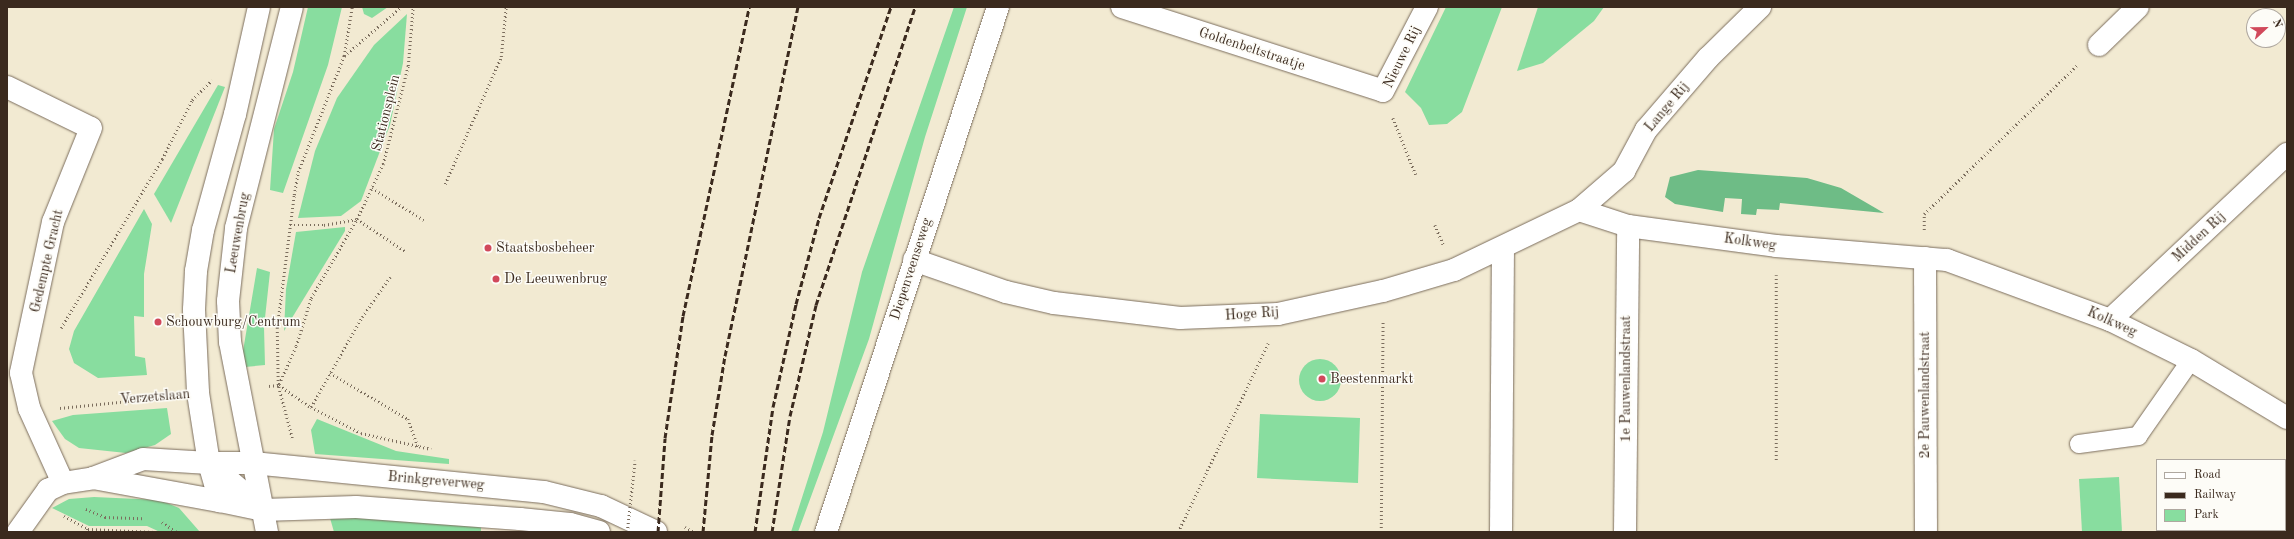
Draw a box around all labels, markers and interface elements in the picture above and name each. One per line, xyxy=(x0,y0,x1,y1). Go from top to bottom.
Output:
north arrow xyxy=(2246,8,2286,48)
text: N xyxy=(2270,18,2283,30)
street label: Nieuwe Rij xyxy=(1380,23,1424,91)
street label: Goldenbeltstraatje xyxy=(1197,24,1307,74)
street label: Stationsplein xyxy=(368,73,404,153)
street label: Lange Rij xyxy=(1641,79,1693,135)
street label: Leeuwenbrug xyxy=(223,191,253,275)
street label: Gedempte Gracht xyxy=(27,208,67,314)
street label: Midden Rij xyxy=(2169,208,2229,266)
street label: Diepenveenseweg xyxy=(887,216,935,322)
street label: Kolkweg xyxy=(1723,230,1777,254)
place label: Staatsbosbeheer xyxy=(496,240,594,256)
marker: Staatsbosbeheer xyxy=(483,243,493,253)
place label: De Leeuwenbrug xyxy=(504,271,607,287)
marker: De Leeuwenbrug xyxy=(491,274,501,284)
street label: Hoge Rij xyxy=(1224,304,1280,324)
street label: Kolkweg xyxy=(2084,304,2140,340)
place label: Schouwburg/Centrum xyxy=(166,314,301,330)
street label: 1e Pauwenlandstraat xyxy=(1618,316,1634,442)
marker: Schouwburg/Centrum xyxy=(153,317,163,327)
street label: 2e Pauwenlandstraat xyxy=(1917,332,1933,458)
place label: Beestenmarkt xyxy=(1330,371,1413,387)
marker: Beestenmarkt xyxy=(1317,374,1327,384)
street label: Verzetslaan xyxy=(119,386,191,408)
legend xyxy=(2156,459,2286,531)
street label: Brinkgreverweg xyxy=(387,468,485,494)
text: Road xyxy=(2194,469,2221,481)
text: Railway xyxy=(2194,489,2236,501)
text: Park xyxy=(2194,509,2219,521)

